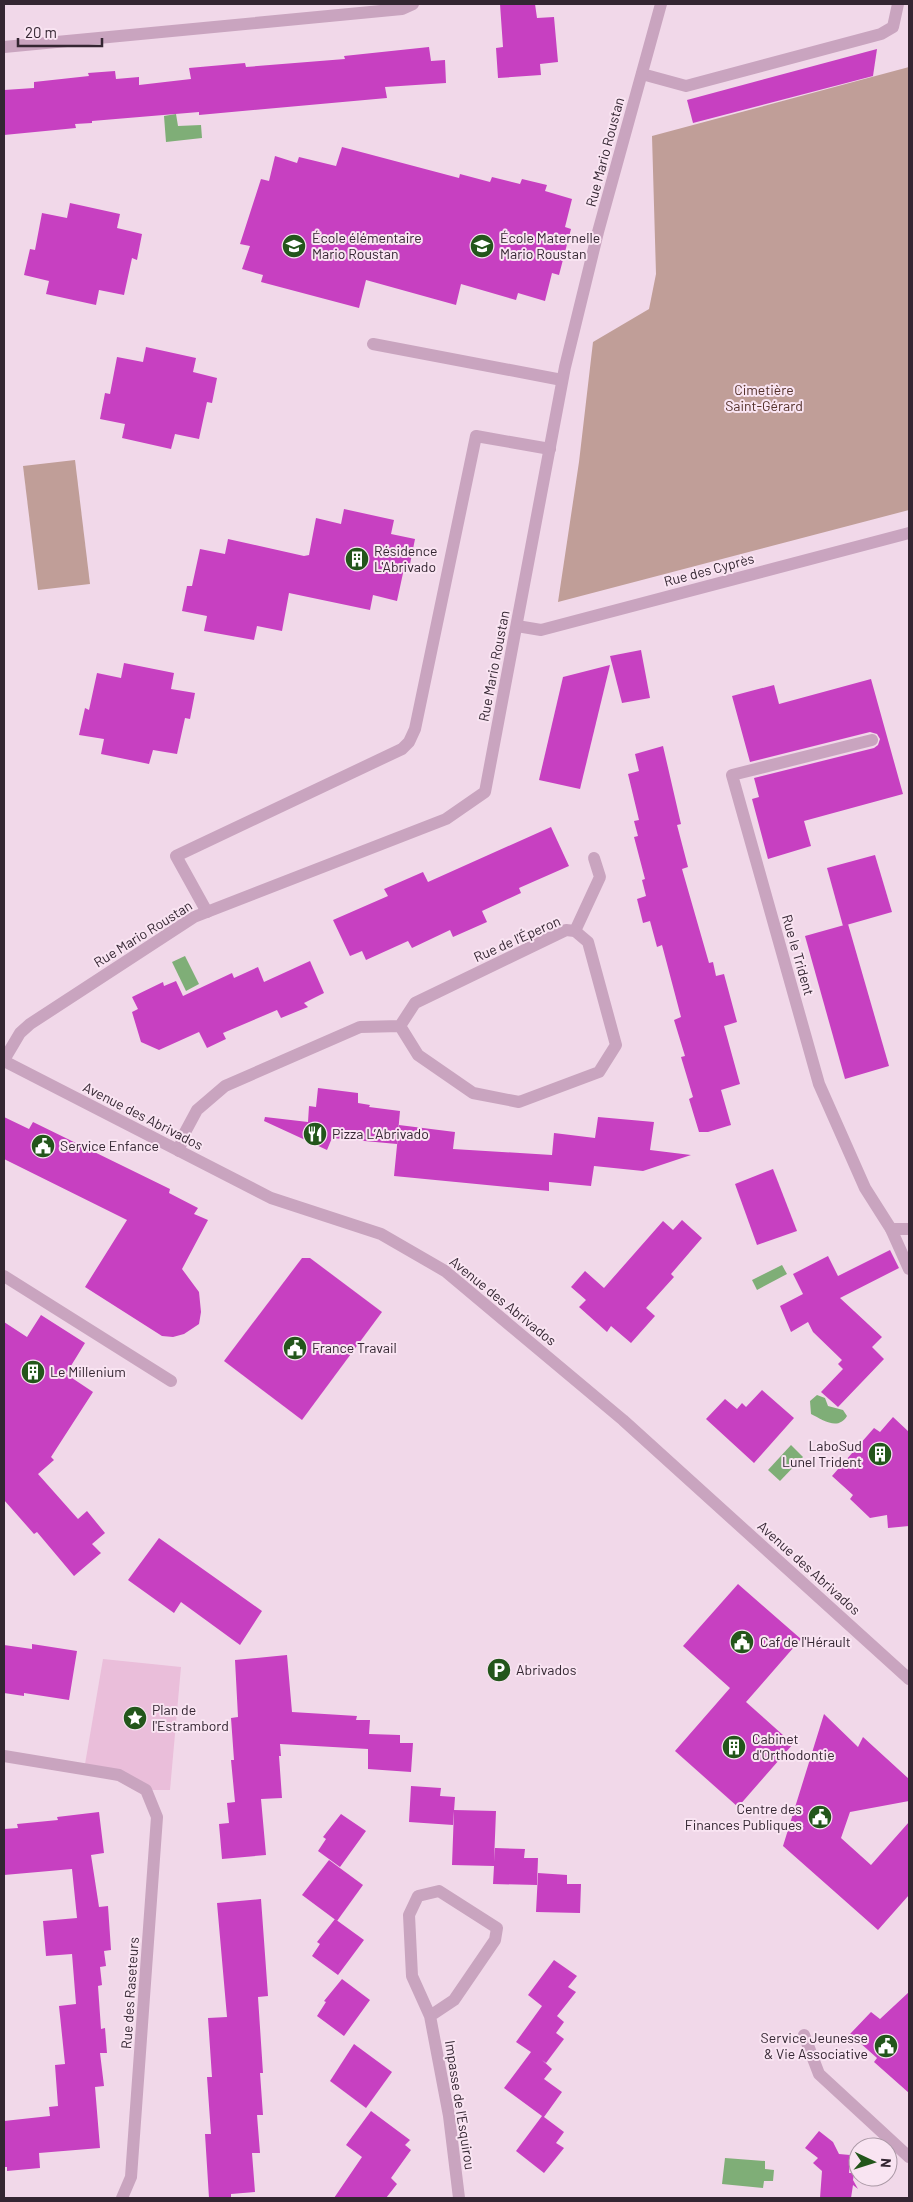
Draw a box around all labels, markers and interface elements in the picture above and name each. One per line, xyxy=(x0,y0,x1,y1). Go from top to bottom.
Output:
scale bar xyxy=(18,15,101,47)
text: 20 m xyxy=(25,23,57,41)
street label: Rue Mario Roustan xyxy=(582,95,627,209)
place label: École élémentaire Mario Roustan xyxy=(312,229,422,262)
place label: École Maternelle Mario Roustan xyxy=(500,229,600,262)
school or university icon: École élémentaire Mario Roustan xyxy=(281,233,307,259)
school or university icon: École Maternelle Mario Roustan xyxy=(469,233,495,259)
park label: Cimetière Saint-Gérard xyxy=(725,381,803,414)
place label: Résidence L'Abrivado xyxy=(374,542,437,575)
building icon: Résidence L'Abrivado xyxy=(344,546,370,572)
street label: Rue des Cyprès xyxy=(662,549,756,590)
street label: Rue Mario Roustan xyxy=(474,609,513,723)
street label: Rue Mario Roustan xyxy=(90,896,195,971)
street label: Rue de l'Éperon xyxy=(471,912,563,965)
street label: Rue le Trident xyxy=(779,912,818,997)
street label: Avenue des Abrivados xyxy=(80,1078,206,1153)
restaurant icon: Pizza L’Abrivado xyxy=(302,1121,328,1147)
place label: Pizza L’Abrivado xyxy=(332,1125,429,1142)
public building icon: Service Enfance xyxy=(30,1133,56,1159)
place label: Service Enfance xyxy=(60,1137,159,1154)
street label: Avenue des Abrivados xyxy=(447,1252,560,1349)
public building icon: France Travail xyxy=(282,1335,308,1361)
place label: France Travail xyxy=(312,1339,397,1356)
building icon: Le Millenium xyxy=(20,1359,46,1385)
place label: Le Millenium xyxy=(50,1363,126,1380)
place label: LaboSud Lunel Trident xyxy=(782,1437,862,1470)
building icon: LaboSud Lunel Trident xyxy=(867,1441,893,1467)
street label: Avenue des Abrivados xyxy=(754,1517,864,1618)
public building icon: Caf de l'Hérault xyxy=(729,1629,755,1655)
place label: Caf de l'Hérault xyxy=(760,1633,851,1650)
parking icon: Abrivados xyxy=(486,1657,512,1683)
place label: Abrivados xyxy=(516,1661,577,1678)
place label: Plan de l'Estrambord xyxy=(152,1701,229,1734)
place icon: Plan de l'Estrambord xyxy=(122,1705,148,1731)
place label: Cabinet d'Orthodontie xyxy=(752,1730,835,1763)
building icon: Cabinet d'Orthodontie xyxy=(721,1734,747,1760)
place label: Centre des Finances Publiques xyxy=(685,1800,802,1833)
public building icon: Centre des Finances Publiques xyxy=(807,1804,833,1830)
street label: Rue des Raseteurs xyxy=(117,1936,142,2050)
place label: Service Jeunesse & Vie Associative xyxy=(761,2029,868,2062)
public building icon: Service Jeunesse & Vie Associative xyxy=(873,2033,899,2059)
street label: Impasse de l'Esquirou xyxy=(442,2039,479,2171)
north arrow xyxy=(848,2137,898,2187)
text: N xyxy=(878,2158,895,2168)

